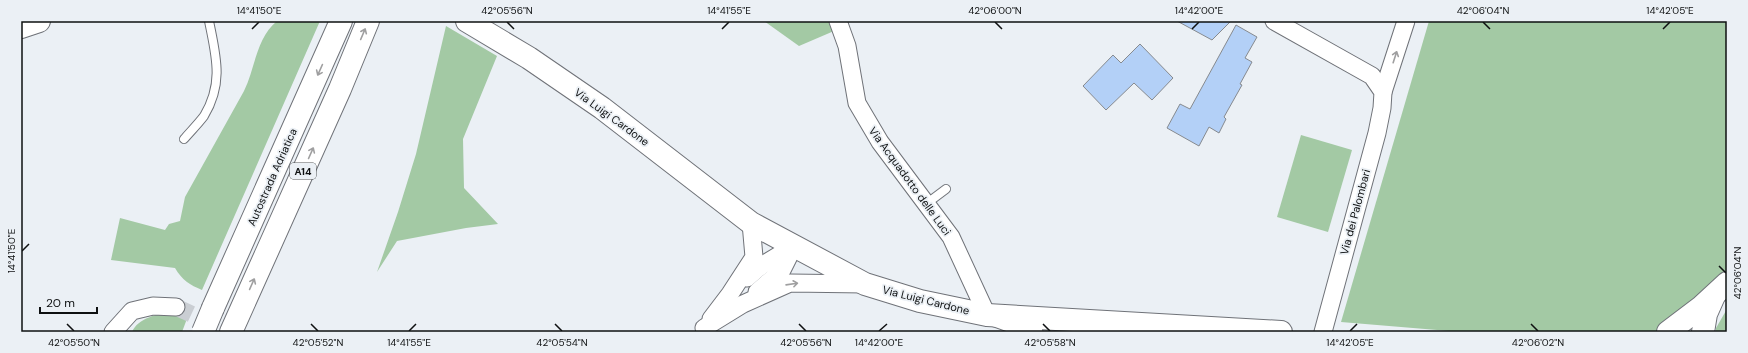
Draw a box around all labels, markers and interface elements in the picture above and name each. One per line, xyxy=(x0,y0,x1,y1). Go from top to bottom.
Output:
text: 14°41'50"E xyxy=(237,4,282,17)
text: 42°05'56"N xyxy=(481,4,533,17)
text: 14°41'55"E xyxy=(707,4,751,17)
text: 42°06'00"N xyxy=(968,4,1022,17)
text: 14°42'00"E xyxy=(1175,4,1223,17)
text: 42°06'04"N xyxy=(1457,4,1509,17)
text: 14°42'05"E xyxy=(1646,4,1694,17)
one-way arrow xyxy=(360,28,367,40)
one-way arrow xyxy=(1391,51,1399,63)
one-way arrow xyxy=(315,63,323,75)
street label: Via Luigi Cardone xyxy=(572,85,652,149)
street label: Via Acquadotto delle Luci xyxy=(866,124,954,238)
street label: Autostrada Adriatica xyxy=(244,126,300,228)
one-way arrow xyxy=(308,147,315,159)
road number: A14 xyxy=(290,163,316,179)
street label: Via dei Palombari xyxy=(1337,168,1373,256)
text: 14°41'50"E xyxy=(5,228,18,273)
text: 42°06'04"N xyxy=(1731,247,1744,299)
one-way arrow xyxy=(249,279,257,291)
one-way arrow xyxy=(785,280,798,288)
street label: Via Luigi Cardone xyxy=(881,282,971,318)
scale bar xyxy=(40,289,97,315)
text: 20 m xyxy=(46,295,75,311)
text: 42°05'50"N xyxy=(48,336,100,349)
text: 42°05'52"N xyxy=(293,336,343,349)
text: 14°41'55"E xyxy=(387,336,431,349)
text: 42°05'54"N xyxy=(536,336,588,349)
text: 42°05'56"N xyxy=(780,336,832,349)
text: 14°42'00"E xyxy=(855,336,903,349)
text: 42°05'58"N xyxy=(1024,336,1076,349)
text: 14°42'05"E xyxy=(1326,336,1374,349)
text: 42°06'02"N xyxy=(1512,336,1564,349)

